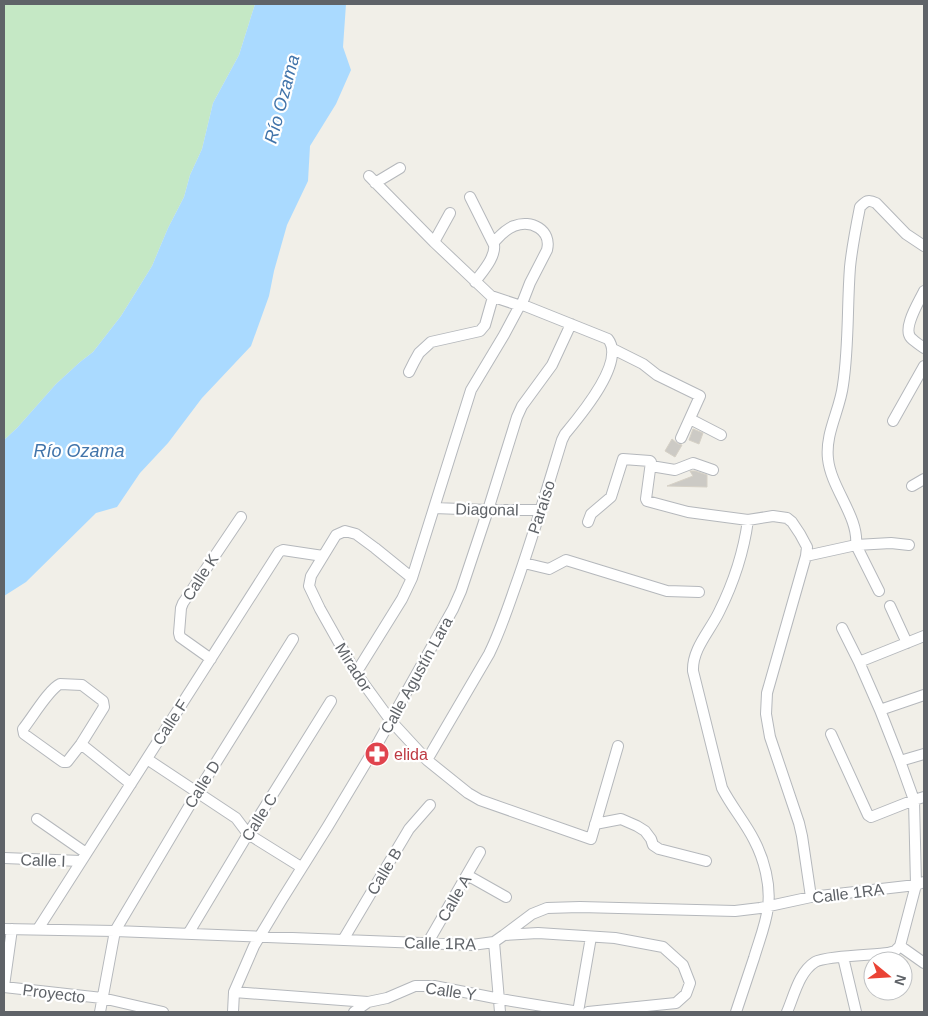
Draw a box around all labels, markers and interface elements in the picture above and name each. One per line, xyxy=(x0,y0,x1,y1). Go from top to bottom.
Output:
water label: Río Ozama xyxy=(261,52,303,146)
water label: Río Ozama xyxy=(33,441,125,461)
street label: Paraíso xyxy=(525,478,558,536)
street label: Diagonal xyxy=(455,500,519,519)
street label: Calle K xyxy=(179,551,222,604)
street label: Calle Agustín Lara xyxy=(377,614,456,737)
street label: Mirador xyxy=(332,640,376,695)
street label: Calle F xyxy=(149,696,191,748)
pharmacy icon: elida xyxy=(364,741,390,767)
place label: elida xyxy=(394,746,428,763)
street label: Calle D xyxy=(181,758,224,811)
street label: Calle C xyxy=(238,791,281,844)
street label: Calle B xyxy=(364,845,405,898)
street label: Calle I xyxy=(20,851,66,870)
street label: Calle A xyxy=(434,872,475,924)
street label: Calle 1RA xyxy=(811,881,885,906)
street label: Calle 1RA xyxy=(404,934,476,953)
north arrow xyxy=(863,951,913,1001)
text: N xyxy=(891,973,910,987)
street label: Calle Y xyxy=(424,980,478,1004)
street label: Proyecto xyxy=(22,981,86,1006)

